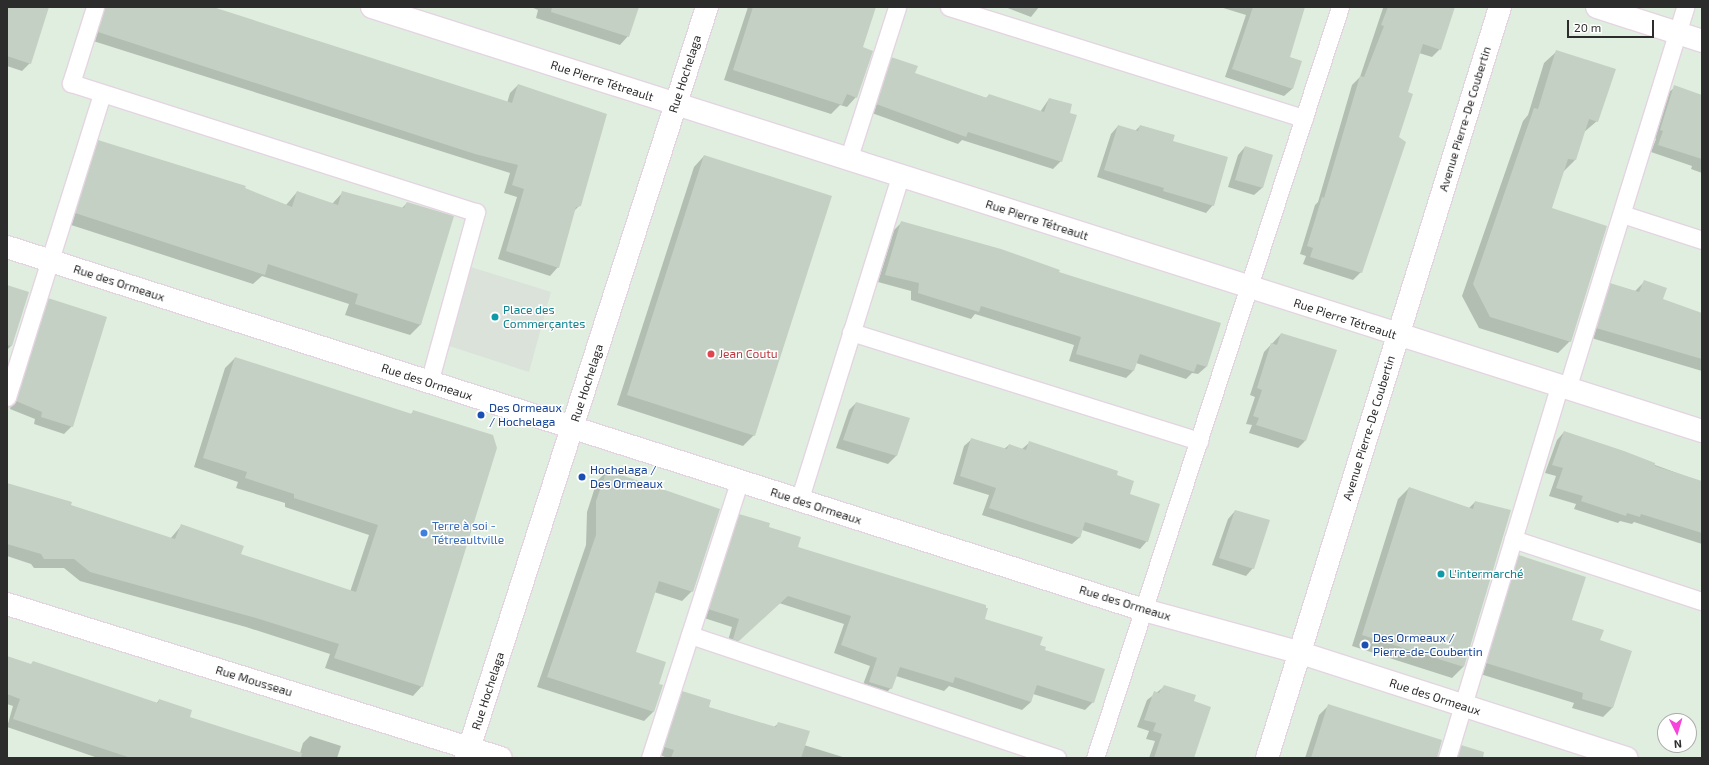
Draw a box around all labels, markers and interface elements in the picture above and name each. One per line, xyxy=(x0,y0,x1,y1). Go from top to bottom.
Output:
scale bar xyxy=(1569,12,1656,38)
text: 20 m xyxy=(1574,20,1601,34)
street label: Rue Hochelaga xyxy=(666,33,704,115)
street label: Avenue Pierre-De Coubertin xyxy=(1436,45,1494,193)
street label: Rue Pierre Tétreault xyxy=(549,58,655,104)
street label: Rue Pierre Tétreault xyxy=(984,197,1090,243)
street label: Rue des Ormeaux xyxy=(72,261,166,305)
street label: Rue Pierre Tétreault xyxy=(1292,296,1398,342)
place label: Place des Commerçantes xyxy=(503,303,585,331)
marker: Place des Commerçantes xyxy=(490,312,500,322)
street label: Rue Hochelaga xyxy=(568,342,606,424)
place label: Jean Coutu xyxy=(719,347,778,361)
marker: Jean Coutu xyxy=(706,349,716,359)
street label: Avenue Pierre-De Coubertin xyxy=(1340,354,1398,502)
street label: Rue des Ormeaux xyxy=(380,360,474,404)
place label: Des Ormeaux / Hochelaga xyxy=(489,401,562,429)
marker: Des Ormeaux / Hochelaga xyxy=(476,410,486,420)
place label: Hochelaga / Des Ormeaux xyxy=(590,463,663,491)
marker: Hochelaga / Des Ormeaux xyxy=(577,472,587,482)
street label: Rue des Ormeaux xyxy=(769,484,863,528)
place label: Terre à soi - Tétreaultville xyxy=(432,519,504,547)
marker: Terre à soi - Tétreaultville xyxy=(419,528,429,538)
place label: L'intermarché xyxy=(1449,567,1523,581)
marker: L'intermarché xyxy=(1436,569,1446,579)
street label: Rue des Ormeaux xyxy=(1077,582,1173,624)
place label: Des Ormeaux / Pierre-de-Coubertin xyxy=(1373,631,1483,659)
marker: Des Ormeaux / Pierre-de-Coubertin xyxy=(1360,640,1370,650)
street label: Rue Hochelaga xyxy=(469,650,507,732)
street label: Rue Mousseau xyxy=(214,662,294,700)
street label: Rue des Ormeaux xyxy=(1388,675,1482,719)
north arrow xyxy=(1657,713,1697,753)
text: N xyxy=(1673,738,1683,751)

